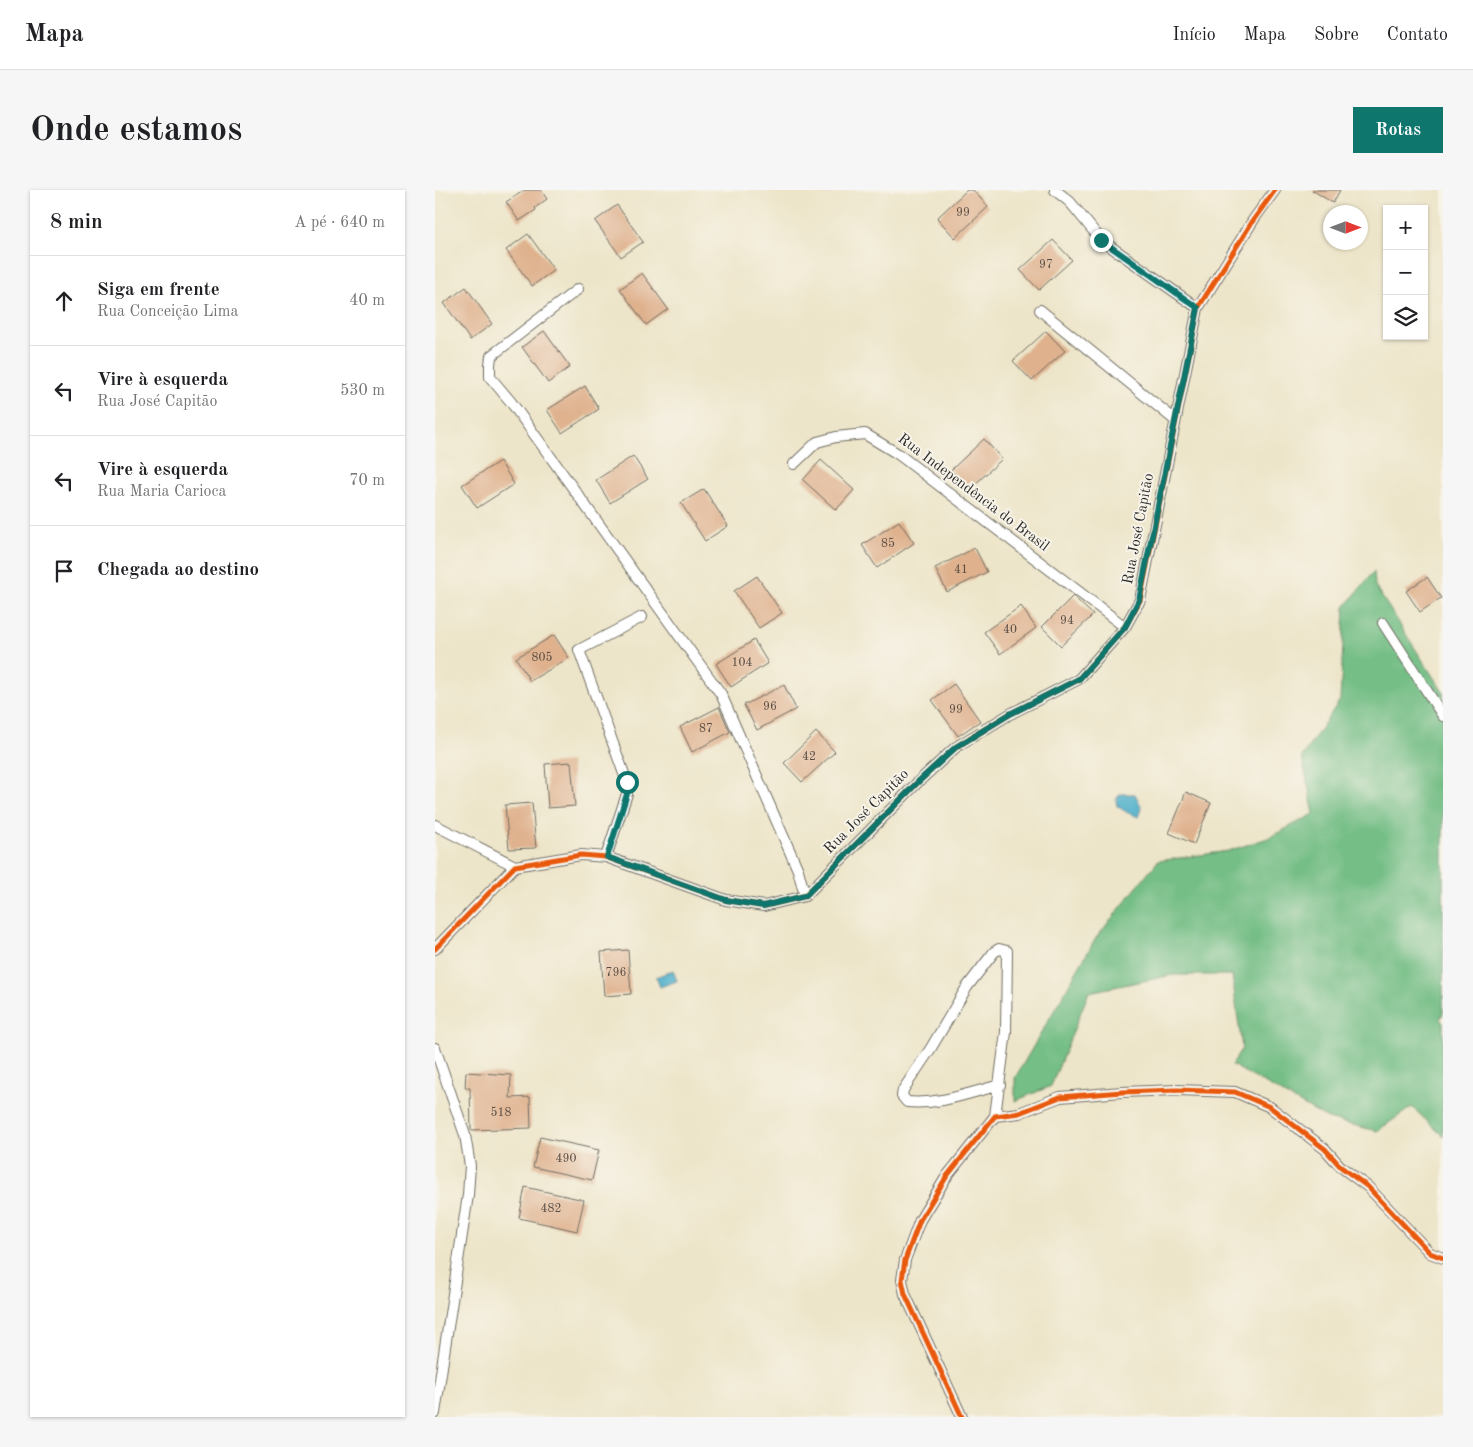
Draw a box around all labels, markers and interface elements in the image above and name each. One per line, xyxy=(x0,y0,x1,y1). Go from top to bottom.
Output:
text: Mapa xyxy=(25,23,84,47)
text: Início xyxy=(1172,26,1216,44)
text: Mapa xyxy=(1244,26,1286,44)
text: Sobre xyxy=(1314,26,1359,44)
text: Contato xyxy=(1387,26,1448,44)
button: Rotas xyxy=(1353,107,1443,153)
text: Onde estamos xyxy=(30,113,242,148)
north arrow xyxy=(1323,205,1368,250)
map controls xyxy=(1383,205,1428,340)
button: + xyxy=(1383,205,1428,250)
house number: 99 xyxy=(956,207,970,219)
text: 8 min xyxy=(50,212,103,233)
text: A pé · 640 m xyxy=(294,215,385,231)
route end xyxy=(1090,229,1113,252)
button: − xyxy=(1383,250,1428,295)
house number: 97 xyxy=(1039,259,1053,271)
text: Siga em frente xyxy=(97,281,220,300)
icon: ahead xyxy=(50,287,78,315)
text: 40 m xyxy=(349,293,385,309)
button: layers xyxy=(1383,295,1428,340)
text: Rua Conceição Lima xyxy=(97,304,238,320)
text: Vire à esquerda xyxy=(97,371,228,390)
icon: left xyxy=(50,377,78,405)
text: 530 m xyxy=(340,383,385,399)
text: Rua José Capitão xyxy=(97,394,217,410)
street label: Rua Independência do Brasil xyxy=(895,431,1051,555)
text: Vire à esquerda xyxy=(97,461,228,480)
icon: left xyxy=(50,467,78,495)
street label: Rua José Capitão xyxy=(1121,472,1157,586)
text: 70 m xyxy=(349,473,385,489)
text: Rua Maria Carioca xyxy=(97,484,226,500)
house number: 85 xyxy=(881,537,895,550)
icon: arrive xyxy=(50,557,78,585)
text: Chegada ao destino xyxy=(97,561,259,580)
house number: 41 xyxy=(954,564,968,576)
house number: 94 xyxy=(1060,615,1074,627)
house number: 40 xyxy=(1003,624,1017,636)
house number: 805 xyxy=(532,651,552,664)
house number: 104 xyxy=(732,657,752,669)
house number: 96 xyxy=(763,701,777,713)
house number: 99 xyxy=(949,704,963,716)
house number: 87 xyxy=(699,723,713,735)
house number: 42 xyxy=(802,751,816,763)
street label: Rua José Capitão xyxy=(822,767,912,857)
route start xyxy=(616,771,639,794)
house number: 796 xyxy=(606,967,626,979)
house number: 518 xyxy=(491,1106,511,1119)
house number: 490 xyxy=(556,1153,576,1165)
house number: 482 xyxy=(541,1203,561,1215)

